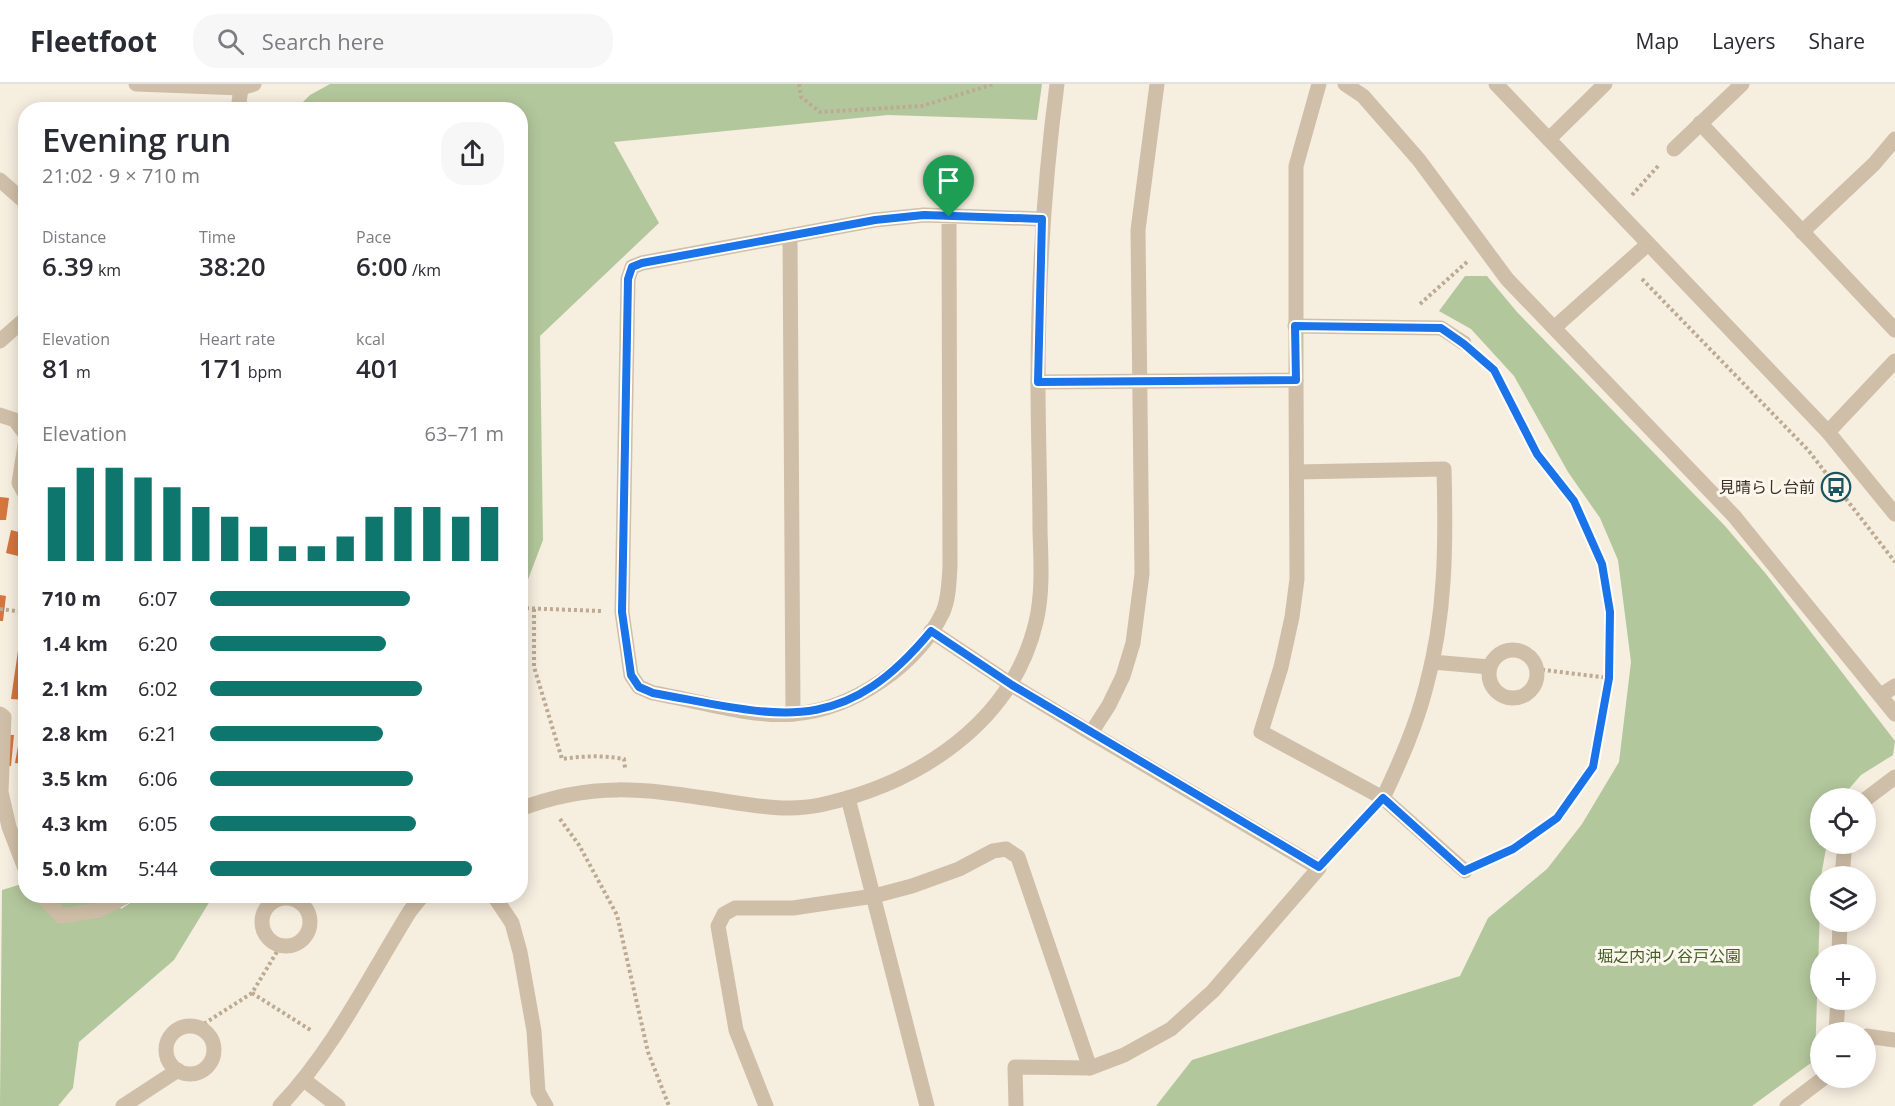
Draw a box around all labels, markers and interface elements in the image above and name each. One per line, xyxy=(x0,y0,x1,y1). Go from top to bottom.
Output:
search box xyxy=(193,14,613,68)
text: Fleetfoot xyxy=(30,22,157,60)
icon: search xyxy=(214,25,247,58)
text: Search here xyxy=(262,26,384,56)
text: Map xyxy=(1636,27,1679,55)
text: Layers xyxy=(1712,27,1776,55)
text: Share xyxy=(1809,27,1865,55)
text: Evening run xyxy=(42,117,231,162)
button: share xyxy=(441,122,504,185)
pin xyxy=(923,155,974,217)
text: 21:02 · 9 × 710 m xyxy=(42,162,200,189)
icon: arrive xyxy=(932,164,965,197)
text: Distance xyxy=(42,226,106,248)
text: Time xyxy=(199,226,236,248)
text: Pace xyxy=(356,226,391,248)
text: 6.39 xyxy=(42,248,94,284)
text: 38:20 xyxy=(199,248,266,284)
text: 6:00 xyxy=(356,248,408,284)
text: km xyxy=(94,259,121,281)
text: /km xyxy=(408,259,441,281)
text: Elevation xyxy=(42,328,110,350)
text: Heart rate xyxy=(199,328,275,350)
text: kcal xyxy=(356,328,385,350)
text: 81 xyxy=(42,350,72,386)
text: 171 xyxy=(199,350,244,386)
text: 401 xyxy=(356,350,401,386)
text: m xyxy=(72,361,91,383)
text: bpm xyxy=(244,361,282,383)
text: Elevation xyxy=(42,420,127,447)
text: 63–71 m xyxy=(425,420,504,447)
bus stop icon: 見晴らし台前 xyxy=(1820,471,1852,503)
place label: 見晴らし台前 xyxy=(1719,476,1815,498)
text: 710 m xyxy=(42,585,101,612)
text: 6:07 xyxy=(138,585,178,612)
text: 1.4 km xyxy=(42,630,108,657)
text: 6:20 xyxy=(138,630,178,657)
text: 2.1 km xyxy=(42,675,108,702)
text: 6:02 xyxy=(138,675,178,702)
text: 2.8 km xyxy=(42,720,108,747)
text: 6:21 xyxy=(138,720,178,747)
text: 3.5 km xyxy=(42,765,108,792)
text: 6:06 xyxy=(138,765,178,792)
map controls xyxy=(1810,788,1876,1088)
button: locate xyxy=(1810,788,1876,854)
text: 4.3 km xyxy=(42,810,108,837)
text: 6:05 xyxy=(138,810,178,837)
text: 5.0 km xyxy=(42,855,108,882)
text: 5:44 xyxy=(138,855,178,882)
button: layers xyxy=(1810,866,1876,932)
button: + xyxy=(1810,944,1876,1010)
park label: 堀之内沖ノ谷戸公園 xyxy=(1597,945,1741,967)
button: − xyxy=(1810,1022,1876,1088)

